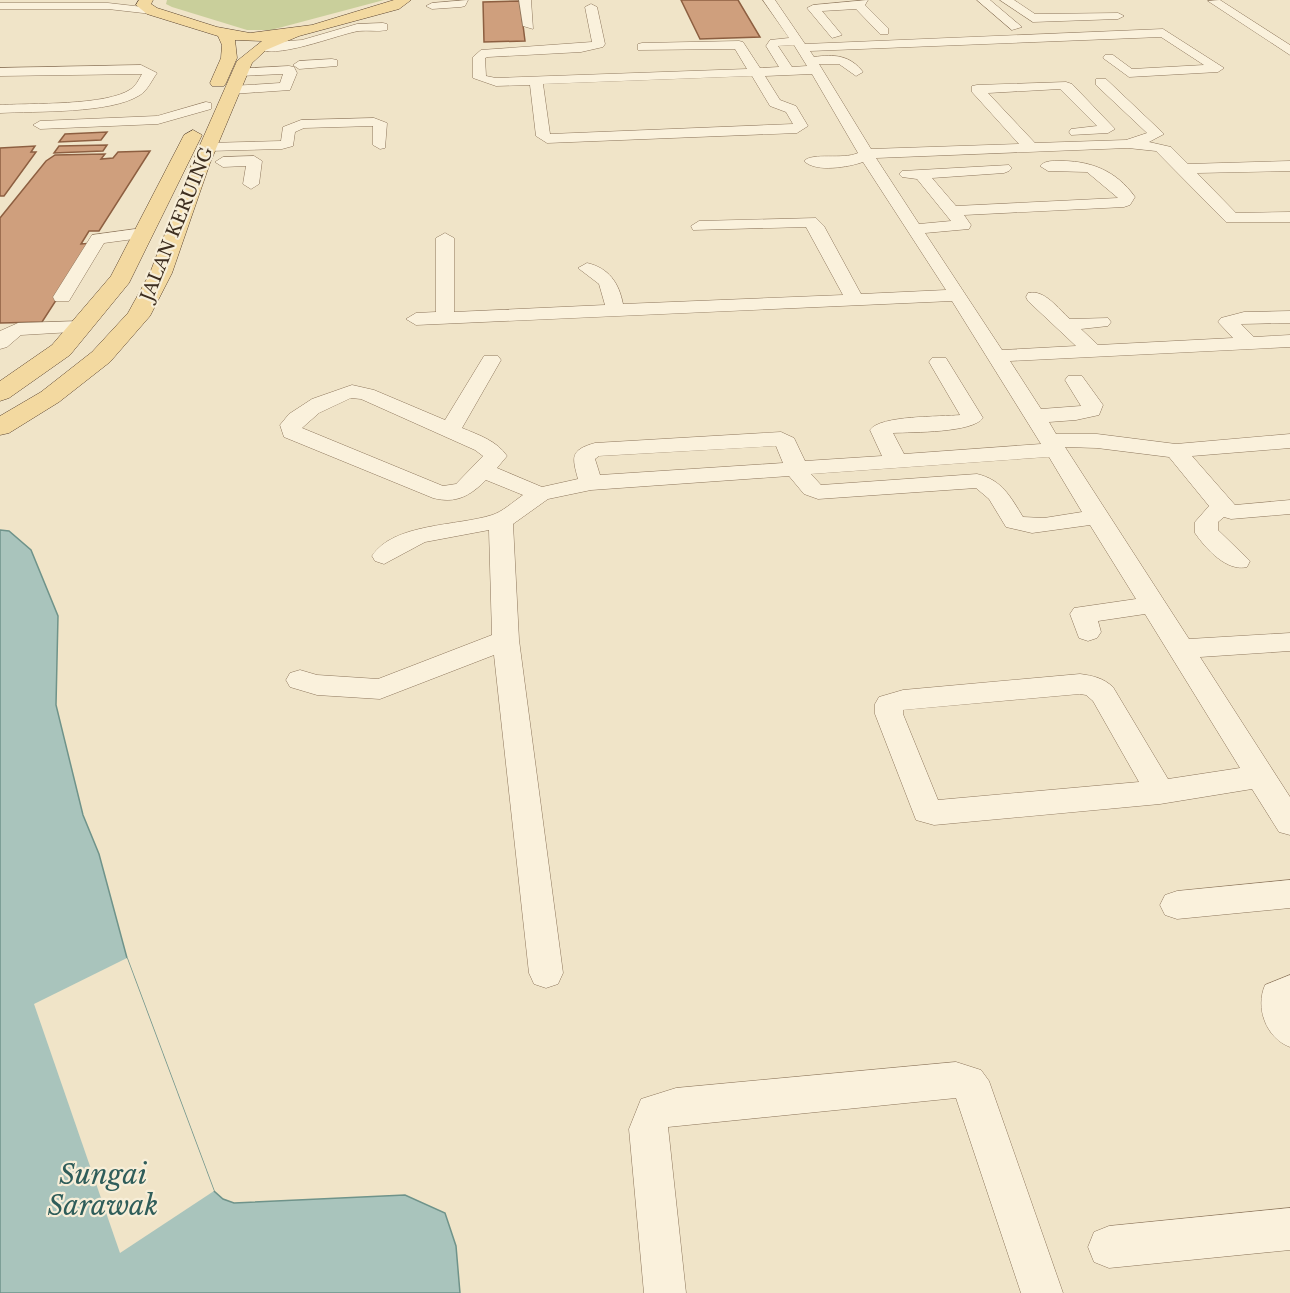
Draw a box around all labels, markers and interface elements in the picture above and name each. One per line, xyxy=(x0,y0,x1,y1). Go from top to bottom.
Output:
street label: JALAN KERUING xyxy=(135,143,218,306)
water label: Sungai Sarawak xyxy=(48,1158,158,1222)

